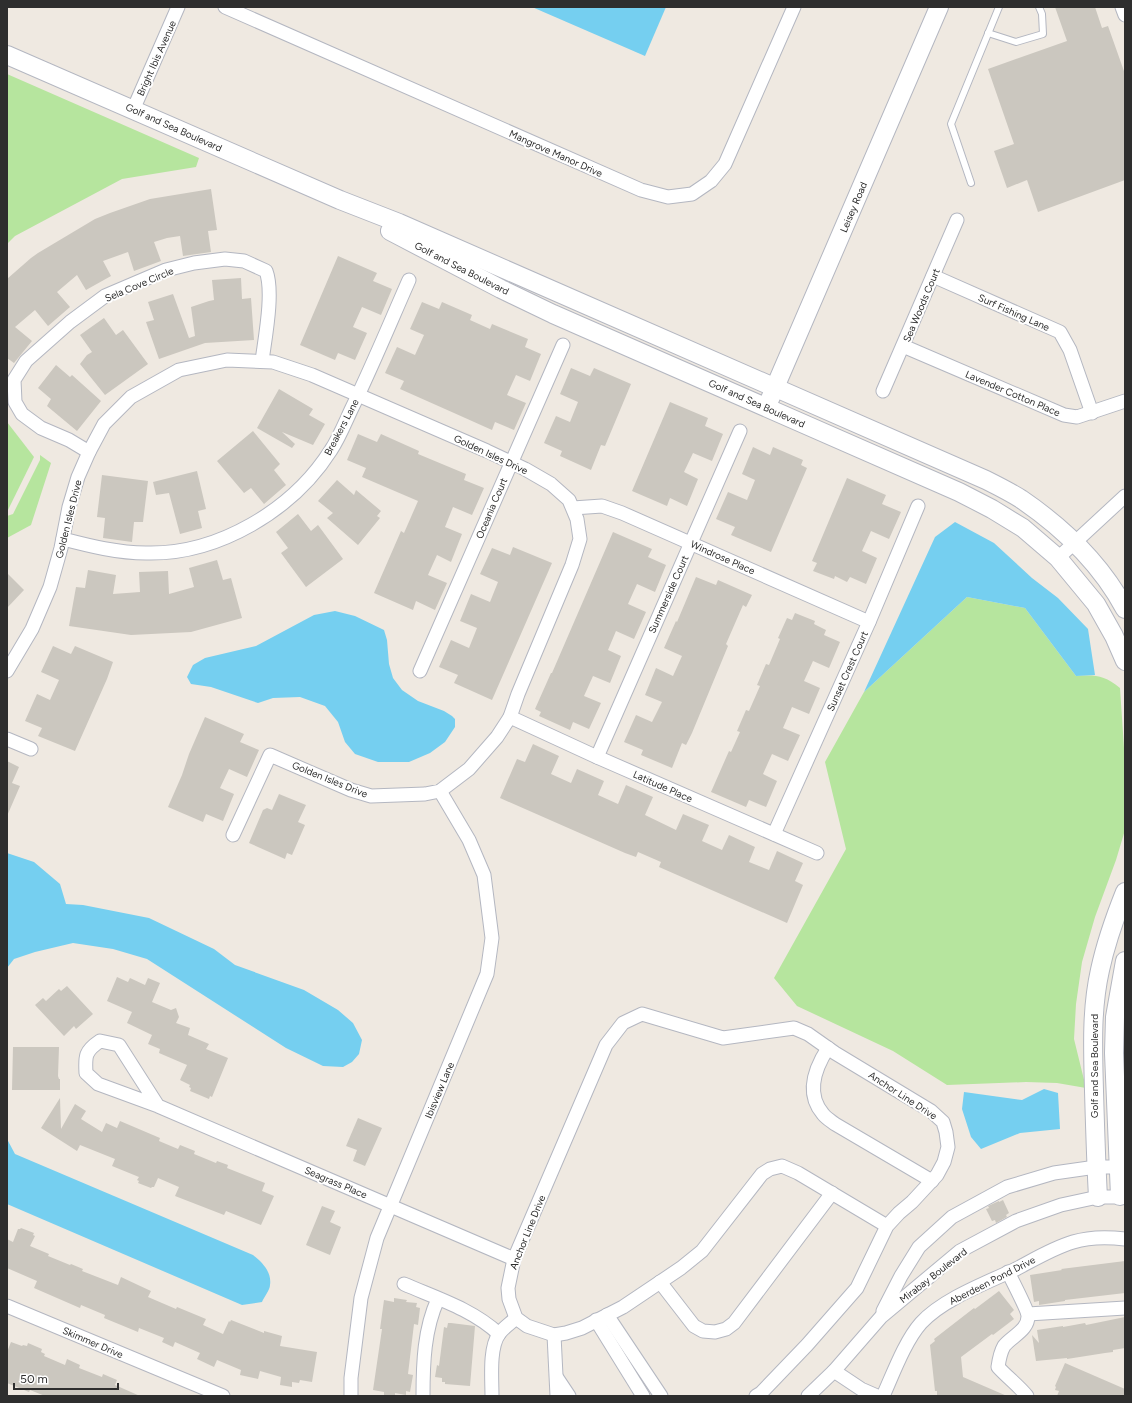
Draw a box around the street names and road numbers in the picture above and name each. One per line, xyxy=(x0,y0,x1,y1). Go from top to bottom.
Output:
street label: Bright Ibis Avenue xyxy=(134,18,179,98)
street label: Golf and Sea Boulevard xyxy=(123,100,224,155)
street label: Mangrove Manor Drive xyxy=(507,127,605,180)
street label: Leisey Road xyxy=(837,180,870,234)
street label: Golf and Sea Boulevard xyxy=(412,239,511,298)
street label: Sela Cove Circle xyxy=(103,264,176,305)
street label: Sea Woods Court xyxy=(900,266,943,344)
street label: Surf Fishing Lane xyxy=(976,291,1052,334)
street label: Lavender Cotton Place xyxy=(963,368,1063,420)
street label: Golf and Sea Boulevard xyxy=(706,376,807,431)
street label: Breakers Lane xyxy=(321,396,362,458)
street label: Golden Isles Drive xyxy=(452,432,530,478)
street label: Oceania Court xyxy=(473,476,510,541)
street label: Golden Isles Drive xyxy=(52,478,85,560)
street label: Windrose Place xyxy=(689,537,757,578)
street label: Summerside Court xyxy=(645,553,692,635)
street label: Sunset Crest Court xyxy=(824,629,871,713)
street label: Golden Isles Drive xyxy=(290,758,370,801)
street label: Latitude Place xyxy=(631,768,695,806)
street label: Golf and Sea Boulevard xyxy=(1088,1014,1101,1118)
street label: Ibisview Lane xyxy=(422,1060,457,1120)
street label: Anchor Line Drive xyxy=(866,1068,940,1123)
street label: Seagrass Place xyxy=(303,1163,370,1202)
street label: Anchor Line Drive xyxy=(507,1193,549,1271)
street label: Mirabay Boulevard xyxy=(897,1245,970,1306)
street label: Aberdeen Pond Drive xyxy=(947,1253,1038,1308)
street label: Skimmer Drive xyxy=(60,1324,126,1361)

